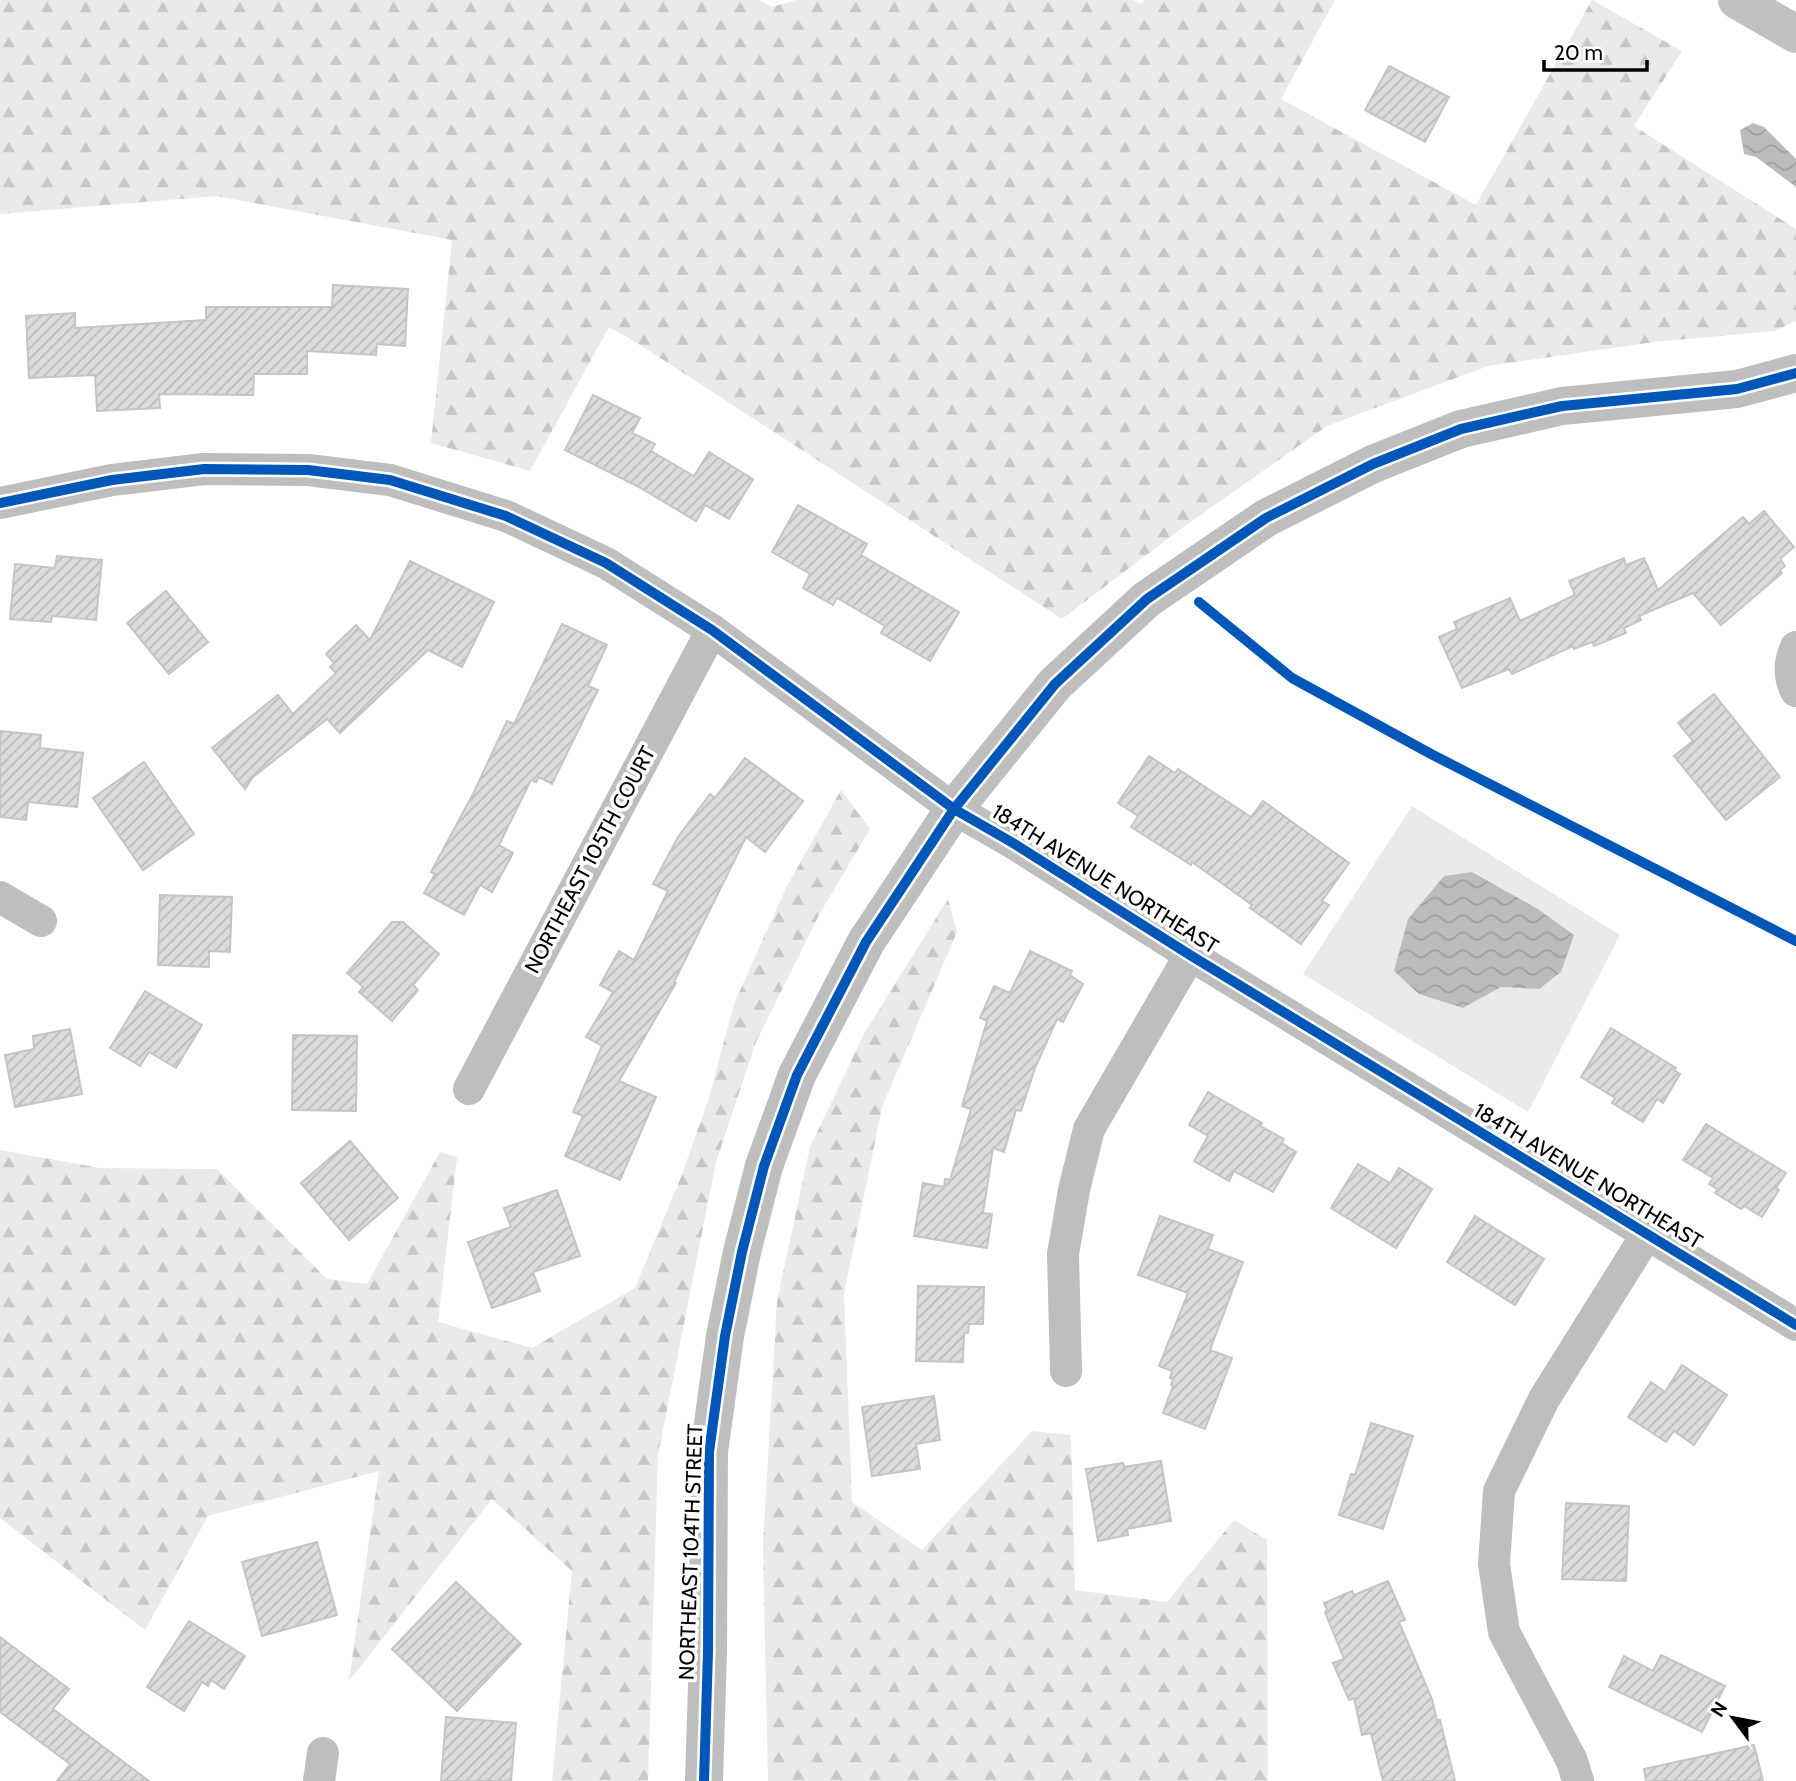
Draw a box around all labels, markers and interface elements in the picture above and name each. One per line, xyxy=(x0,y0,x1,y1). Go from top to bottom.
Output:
scale bar xyxy=(1544,28,1647,72)
text: 20 m xyxy=(1554,40,1603,65)
street label: NORTHEAST 105TH COURT xyxy=(519,742,660,977)
street label: 184TH AVENUE NORTHEAST xyxy=(987,799,1223,959)
street label: 184TH AVENUE NORTHEAST xyxy=(1469,1097,1707,1254)
street label: NORTHEAST 104TH STREET xyxy=(674,1423,707,1681)
north arrow xyxy=(1698,1683,1768,1753)
text: N xyxy=(1706,1697,1732,1721)

